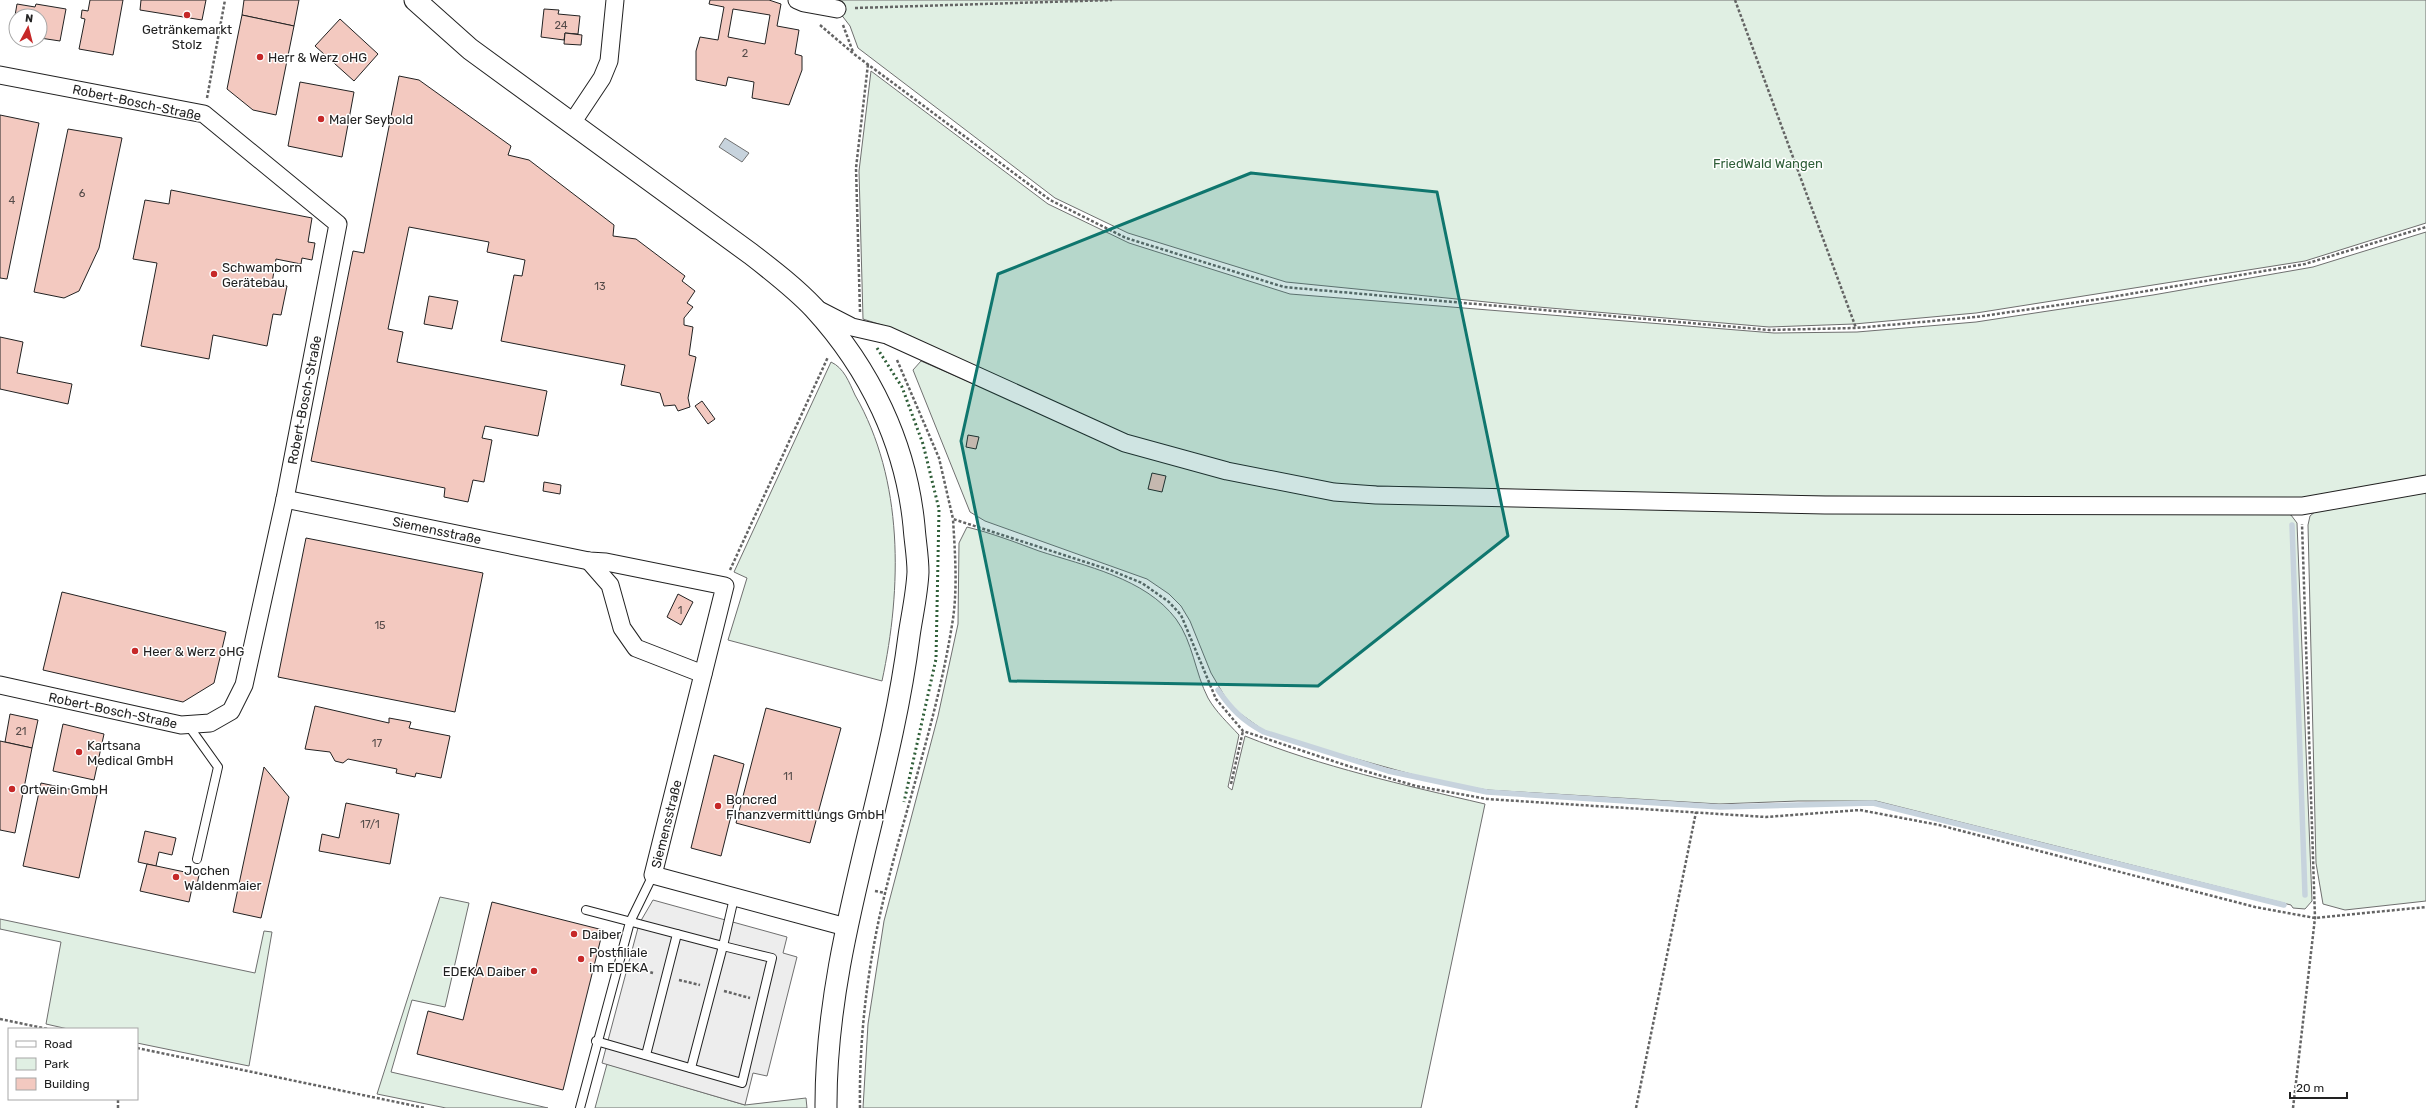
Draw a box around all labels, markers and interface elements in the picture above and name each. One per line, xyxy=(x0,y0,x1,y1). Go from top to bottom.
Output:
north arrow xyxy=(8,8,48,48)
marker: Getränkemarkt Stolz xyxy=(182,10,192,20)
text: N xyxy=(24,12,34,26)
house number: 24 xyxy=(554,19,568,32)
place label: Getränkemarkt Stolz xyxy=(142,22,232,52)
house number: 2 xyxy=(742,47,748,60)
place label: Herr & Werz oHG xyxy=(268,50,367,65)
marker: Herr & Werz oHG xyxy=(255,52,265,62)
street label: Robert-Bosch-Straße xyxy=(71,82,203,123)
place label: Maler Seybold xyxy=(329,112,413,127)
marker: Maler Seybold xyxy=(316,114,326,124)
park label: FriedWald Wangen xyxy=(1713,156,1823,172)
house number: 6 xyxy=(79,187,86,200)
house number: 4 xyxy=(9,194,16,207)
place label: Schwamborn Gerätebau xyxy=(222,260,302,290)
marker: Schwamborn Gerätebau xyxy=(209,269,219,279)
house number: 13 xyxy=(594,280,606,293)
street label: Robert-Bosch-Straße xyxy=(285,334,324,466)
street label: Siemensstraße xyxy=(391,514,483,547)
house number: 1 xyxy=(678,604,682,617)
house number: 15 xyxy=(374,619,386,632)
place label: Heer & Werz oHG xyxy=(143,644,245,659)
marker: Heer & Werz oHG xyxy=(130,646,140,656)
street label: Robert-Bosch-Straße xyxy=(47,690,179,731)
house number: 21 xyxy=(15,725,27,738)
house number: 17 xyxy=(372,737,383,750)
place label: Kartsana Medical GmbH xyxy=(87,738,174,768)
marker: Kartsana Medical GmbH xyxy=(74,747,84,757)
house number: 11 xyxy=(783,770,793,783)
street label: Siemensstraße xyxy=(648,778,685,870)
place label: Ortwein GmbH xyxy=(20,782,108,797)
marker: Ortwein GmbH xyxy=(7,784,17,794)
place label: Boncred FInanzvermittlungs GmbH xyxy=(726,792,885,823)
marker: Boncred FInanzvermittlungs GmbH xyxy=(713,801,723,811)
house number: 17/1 xyxy=(360,818,380,831)
place label: Jochen Waldenmaier xyxy=(184,863,262,893)
marker: Jochen Waldenmaier xyxy=(171,872,181,882)
place label: Daiber xyxy=(582,927,621,942)
marker: Daiber xyxy=(569,929,579,939)
place label: Postfiliale im EDEKA xyxy=(589,945,648,975)
marker: Postfiliale im EDEKA xyxy=(576,954,586,964)
place label: EDEKA Daiber xyxy=(443,964,526,979)
marker: EDEKA Daiber xyxy=(529,966,539,976)
legend xyxy=(8,1028,138,1100)
text: Road xyxy=(44,1037,72,1051)
text: Park xyxy=(44,1057,70,1071)
scale bar xyxy=(2290,1074,2347,1100)
text: Building xyxy=(44,1077,90,1091)
text: 20 m xyxy=(2296,1081,2324,1095)

